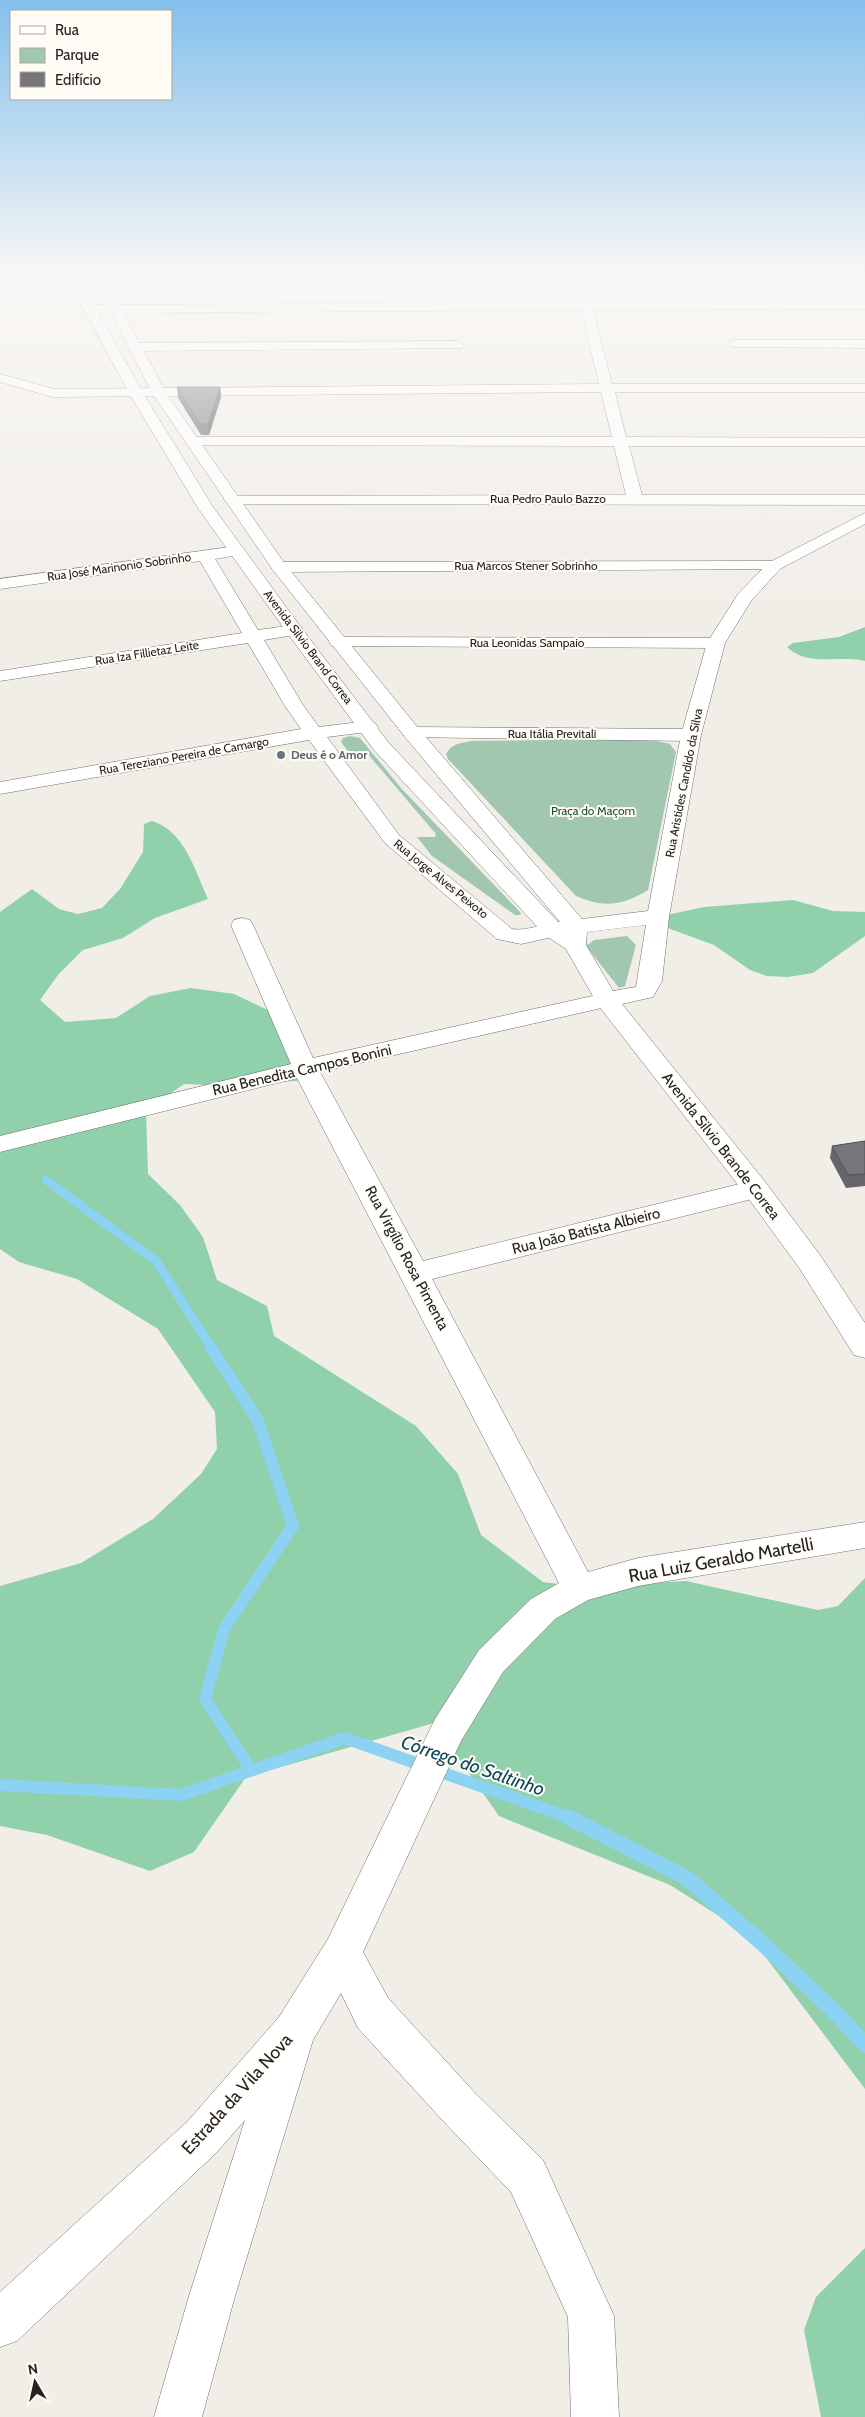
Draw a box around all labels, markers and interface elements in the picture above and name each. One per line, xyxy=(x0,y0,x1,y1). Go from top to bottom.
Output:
legend xyxy=(10,10,172,100)
text: Rua xyxy=(55,21,80,39)
text: Parque xyxy=(55,46,99,64)
text: Edifício xyxy=(55,71,101,89)
street label: Rua Pedro Paulo Bazzo xyxy=(490,491,606,506)
street label: Rua José Marinonio Sobrinho xyxy=(46,549,192,584)
street label: Rua Marcos Stener Sobrinho xyxy=(454,558,598,573)
street label: Avenida Silvio Brand Correa xyxy=(261,587,356,707)
street label: Rua Leonidas Sampaio xyxy=(470,635,585,650)
street label: Rua Iza Fillietaz Leite xyxy=(94,637,200,668)
street label: Rua Aristides Candido da Silva xyxy=(662,707,705,859)
street label: Rua Itália Previtali xyxy=(508,726,596,741)
street label: Rua Tereziano Pereira de Camargo xyxy=(98,733,270,778)
place label: Deus é o Amor xyxy=(291,747,367,762)
marker: Deus é o Amor xyxy=(275,749,287,761)
park label: Praça do Maçom xyxy=(551,803,635,818)
street label: Rua Jorge Alves Peixoto xyxy=(391,836,492,922)
street label: Rua Benedita Campos Bonini xyxy=(211,1041,393,1099)
street label: Avenida Silvio Brande Correa xyxy=(658,1069,784,1224)
street label: Rua Virgílio Rosa Pimenta xyxy=(361,1183,453,1334)
street label: Rua João Batista Albieiro xyxy=(510,1204,662,1258)
street label: Rua Luiz Geraldo Martelli xyxy=(627,1533,815,1587)
water label: Córrego do Saltinho xyxy=(398,1730,548,1801)
street label: Estrada da Vila Nova xyxy=(177,2029,297,2159)
north arrow xyxy=(10,2357,60,2407)
text: N xyxy=(27,2359,39,2379)

